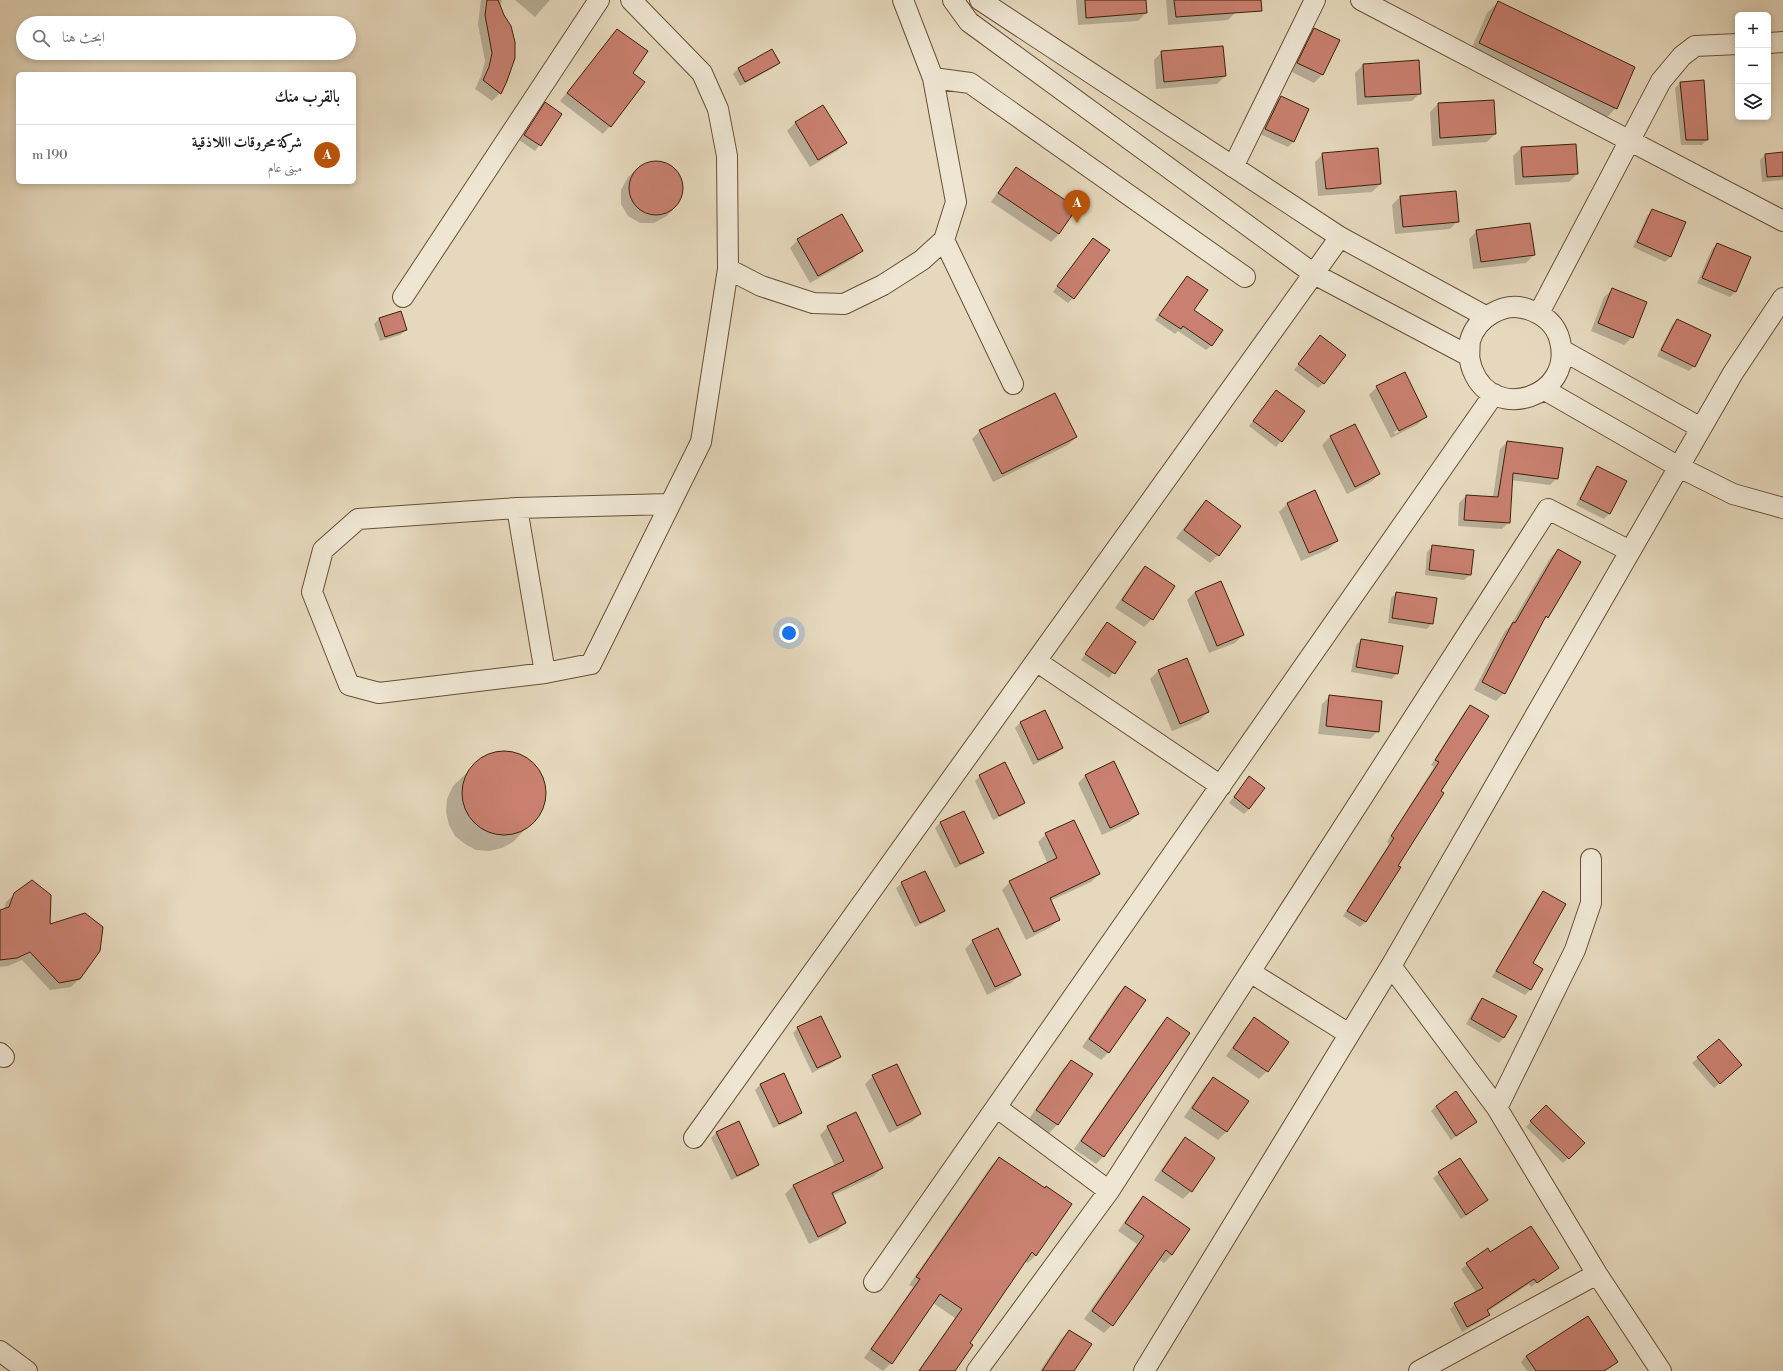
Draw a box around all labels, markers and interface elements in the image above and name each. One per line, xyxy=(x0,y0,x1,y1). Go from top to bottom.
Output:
map controls xyxy=(1735,12,1771,120)
button: + xyxy=(1735,12,1771,48)
search box xyxy=(16,16,356,60)
icon: search xyxy=(30,27,52,49)
text: ابحث هنا xyxy=(62,28,105,47)
button: − xyxy=(1735,48,1771,84)
button: layers xyxy=(1735,84,1771,120)
text: بالقرب منك xyxy=(274,86,340,108)
text: شركة محروقات االلاذقية xyxy=(192,133,302,152)
text: 190 m xyxy=(32,147,68,163)
text: A xyxy=(322,147,332,163)
text: مبنى عام xyxy=(268,160,302,176)
pin: A xyxy=(1064,190,1090,223)
your location xyxy=(779,623,799,643)

